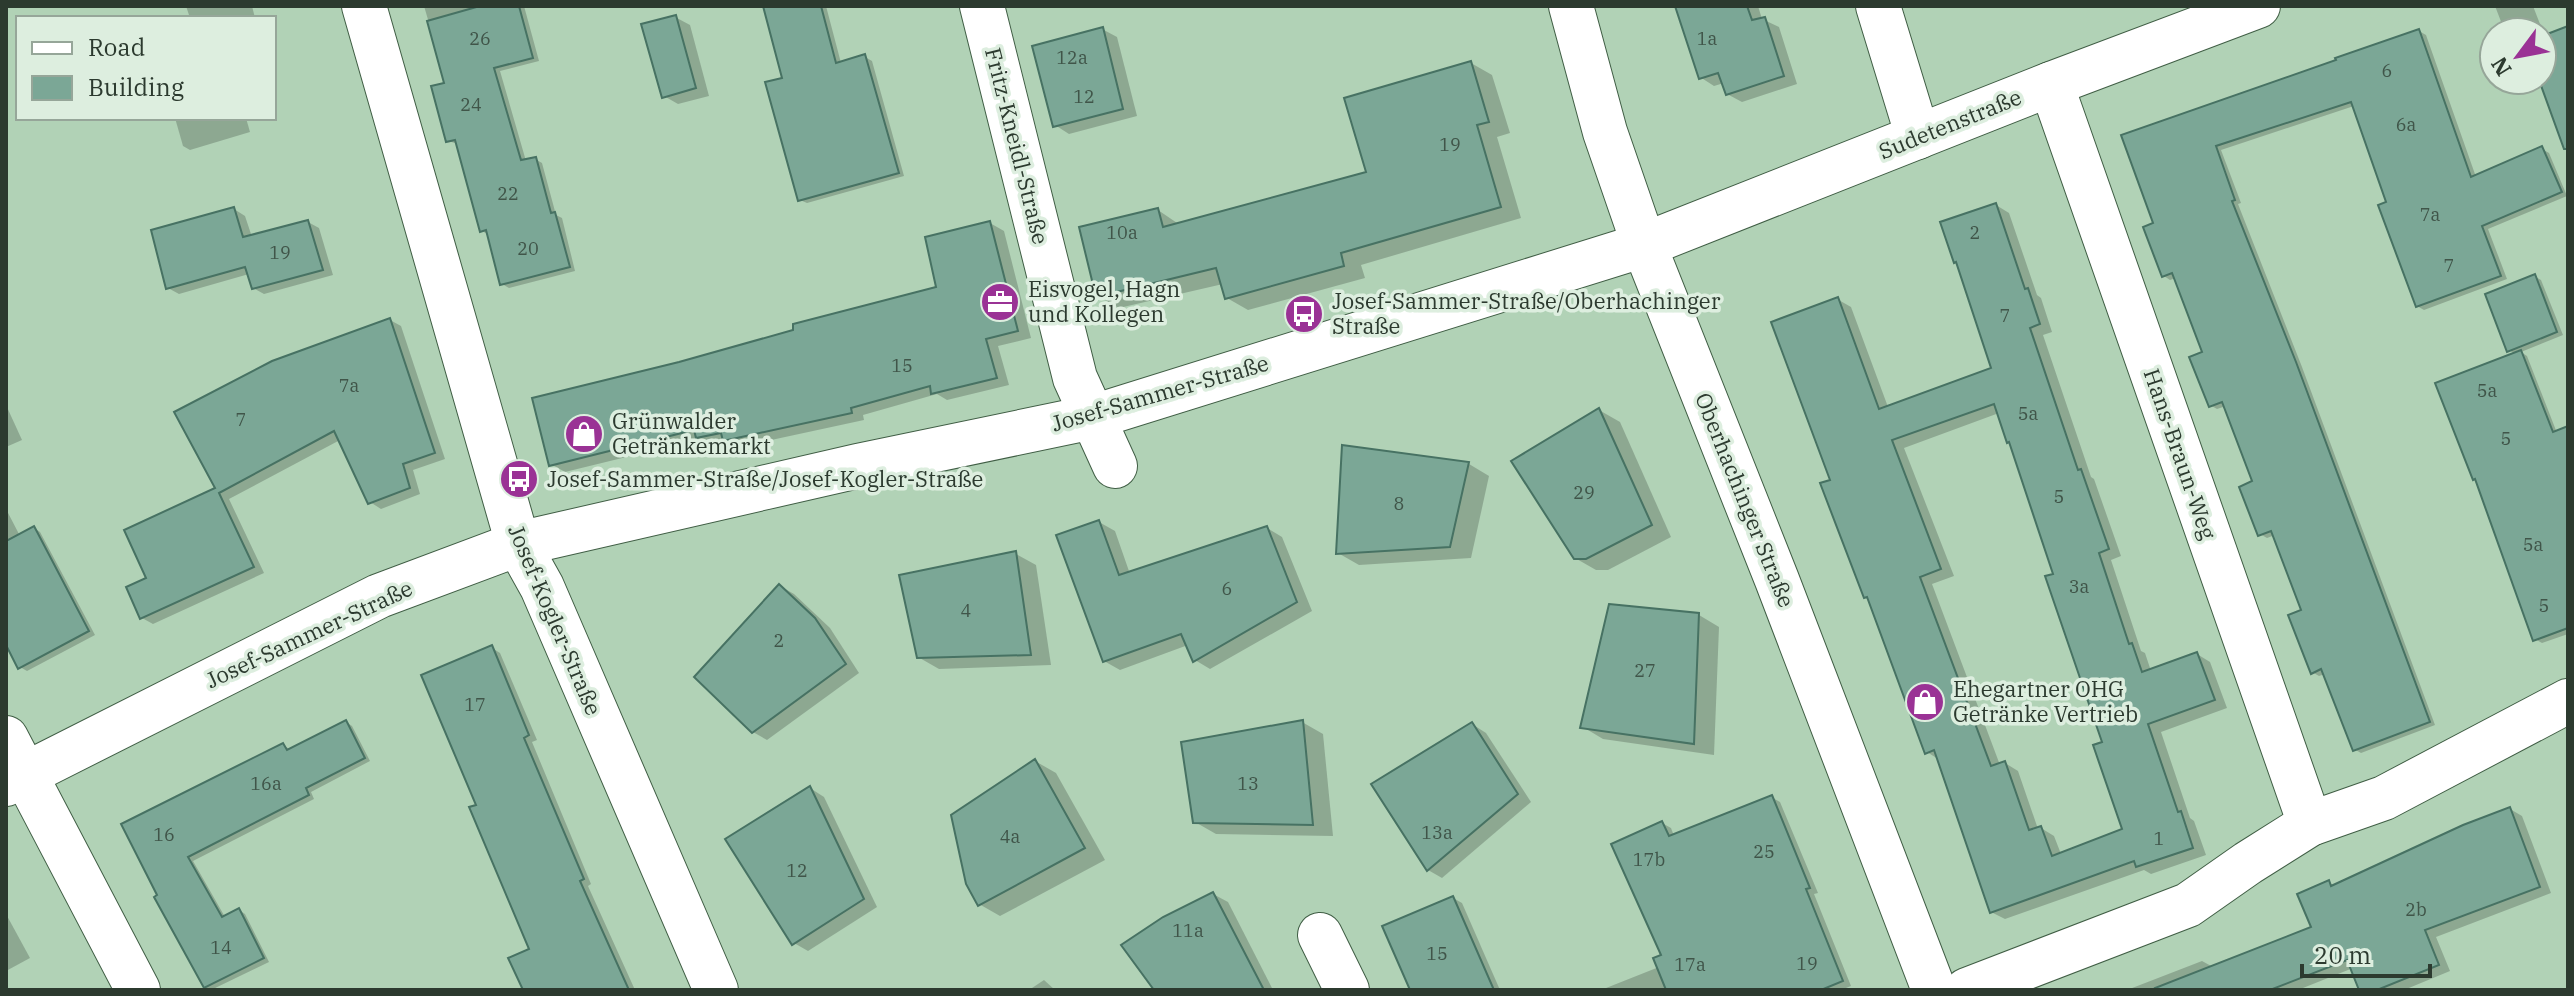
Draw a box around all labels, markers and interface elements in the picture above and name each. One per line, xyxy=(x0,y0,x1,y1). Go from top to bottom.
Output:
legend xyxy=(16,16,276,120)
north arrow xyxy=(2478,16,2558,96)
house number: 26 xyxy=(469,27,491,50)
house number: 1a xyxy=(1697,27,1717,50)
text: Road xyxy=(88,31,145,63)
street label: Fritz-Kneidl-Straße xyxy=(979,45,1056,247)
house number: 12a xyxy=(1056,46,1088,69)
text: N xyxy=(2484,52,2518,82)
house number: 6 xyxy=(2382,59,2392,82)
text: Building xyxy=(88,71,184,103)
street label: Sudetenstraße xyxy=(1874,82,2025,165)
house number: 12 xyxy=(1073,85,1095,108)
house number: 24 xyxy=(460,93,482,116)
house number: 6a xyxy=(2396,113,2416,136)
house number: 19 xyxy=(1439,133,1461,156)
house number: 22 xyxy=(497,182,519,205)
house number: 7a xyxy=(2420,203,2440,226)
house number: 10a xyxy=(1106,221,1138,244)
house number: 2 xyxy=(1970,221,1980,244)
house number: 20 xyxy=(517,237,539,260)
house number: 19 xyxy=(269,241,291,264)
house number: 7 xyxy=(2444,254,2454,277)
place label: Eisvogel, Hagn und Kollegen xyxy=(1028,274,1180,328)
office icon: Eisvogel, Hagn und Kollegen xyxy=(979,281,1021,323)
place label: Josef-Sammer-Straße/Oberhachinger Straße xyxy=(1332,286,1721,340)
bus stop icon: Josef-Sammer-Straße/Oberhachinger Straße xyxy=(1283,293,1325,335)
house number: 7 xyxy=(2000,304,2010,327)
street label: Josef-Sammer-Straße xyxy=(1048,348,1272,437)
house number: 15 xyxy=(891,354,913,377)
street label: Hans-Braun-Weg xyxy=(2138,365,2223,543)
house number: 7a xyxy=(339,374,359,397)
house number: 5a xyxy=(2477,379,2497,402)
street label: Oberhachinger Straße xyxy=(1689,388,1802,612)
house number: 5a xyxy=(2018,402,2038,425)
place label: Grünwalder Getränkemarkt xyxy=(612,406,771,460)
house number: 7 xyxy=(236,408,246,431)
shop icon: Grünwalder Getränkemarkt xyxy=(563,413,605,455)
house number: 5 xyxy=(2501,427,2511,450)
bus stop icon: Josef-Sammer-Straße/Josef-Kogler-Straße xyxy=(498,458,540,500)
place label: Josef-Sammer-Straße/Josef-Kogler-Straße xyxy=(547,464,983,493)
house number: 29 xyxy=(1573,481,1595,504)
house number: 5 xyxy=(2054,485,2064,508)
house number: 8 xyxy=(1394,492,1404,515)
street label: Josef-Kogler-Straße xyxy=(502,520,609,719)
house number: 5a xyxy=(2523,533,2543,556)
street label: Josef-Sammer-Straße xyxy=(201,573,417,694)
house number: 3a xyxy=(2069,575,2089,598)
house number: 6 xyxy=(1222,577,1232,600)
house number: 5 xyxy=(2539,594,2549,617)
house number: 4 xyxy=(961,599,971,622)
house number: 2 xyxy=(774,629,784,652)
house number: 27 xyxy=(1634,659,1656,682)
place label: Ehegartner OHG Getränke Vertrieb xyxy=(1953,674,2138,728)
shop icon: Ehegartner OHG Getränke Vertrieb xyxy=(1904,681,1946,723)
house number: 17 xyxy=(464,693,486,716)
house number: 16a xyxy=(250,772,282,795)
house number: 13 xyxy=(1237,772,1259,795)
house number: 13a xyxy=(1421,821,1453,844)
house number: 16 xyxy=(153,823,175,846)
house number: 4a xyxy=(1000,825,1020,848)
house number: 1 xyxy=(2154,827,2164,850)
house number: 25 xyxy=(1753,840,1775,863)
house number: 17b xyxy=(1633,848,1665,871)
house number: 12 xyxy=(786,859,808,882)
house number: 2b xyxy=(2405,898,2427,921)
house number: 11a xyxy=(1172,919,1204,942)
scale bar xyxy=(2302,928,2430,978)
house number: 14 xyxy=(210,936,232,959)
text: 20 m xyxy=(2314,939,2371,971)
house number: 15 xyxy=(1426,942,1448,965)
house number: 19 xyxy=(1796,952,1818,975)
house number: 17a xyxy=(1674,953,1706,976)

